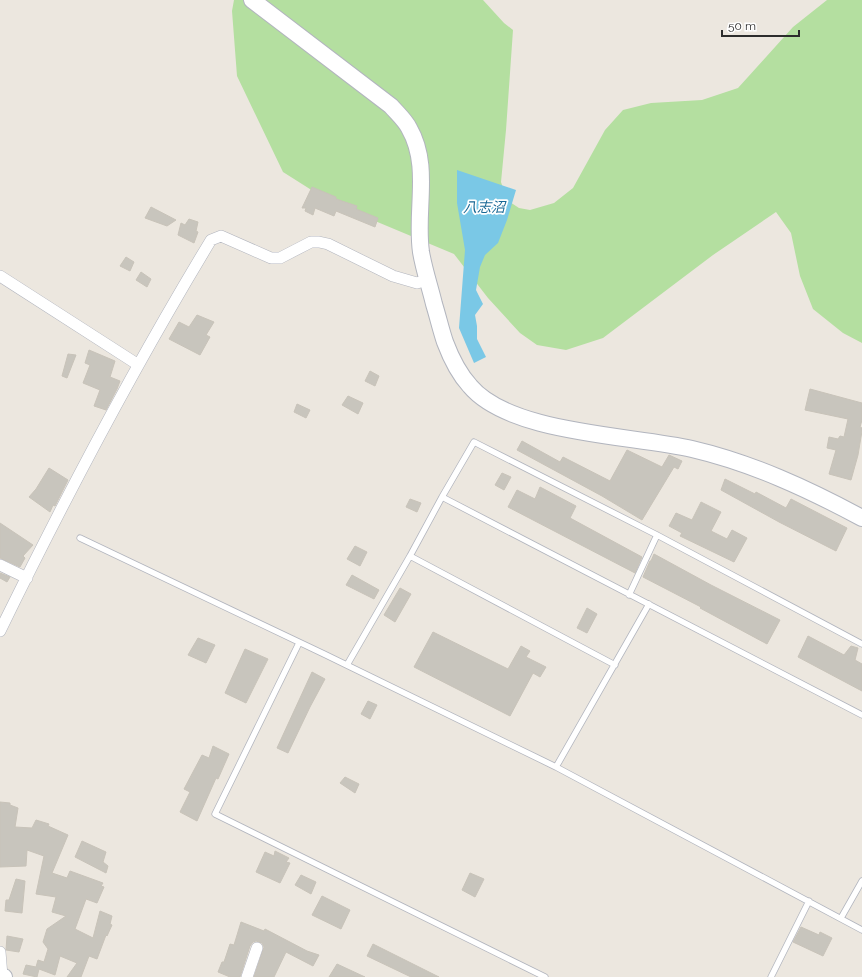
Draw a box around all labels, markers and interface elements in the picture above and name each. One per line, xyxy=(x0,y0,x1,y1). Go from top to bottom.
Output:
scale bar xyxy=(722,12,799,38)
text: 50 m xyxy=(728,19,756,33)
water label: 八志沼 xyxy=(463,199,507,215)

